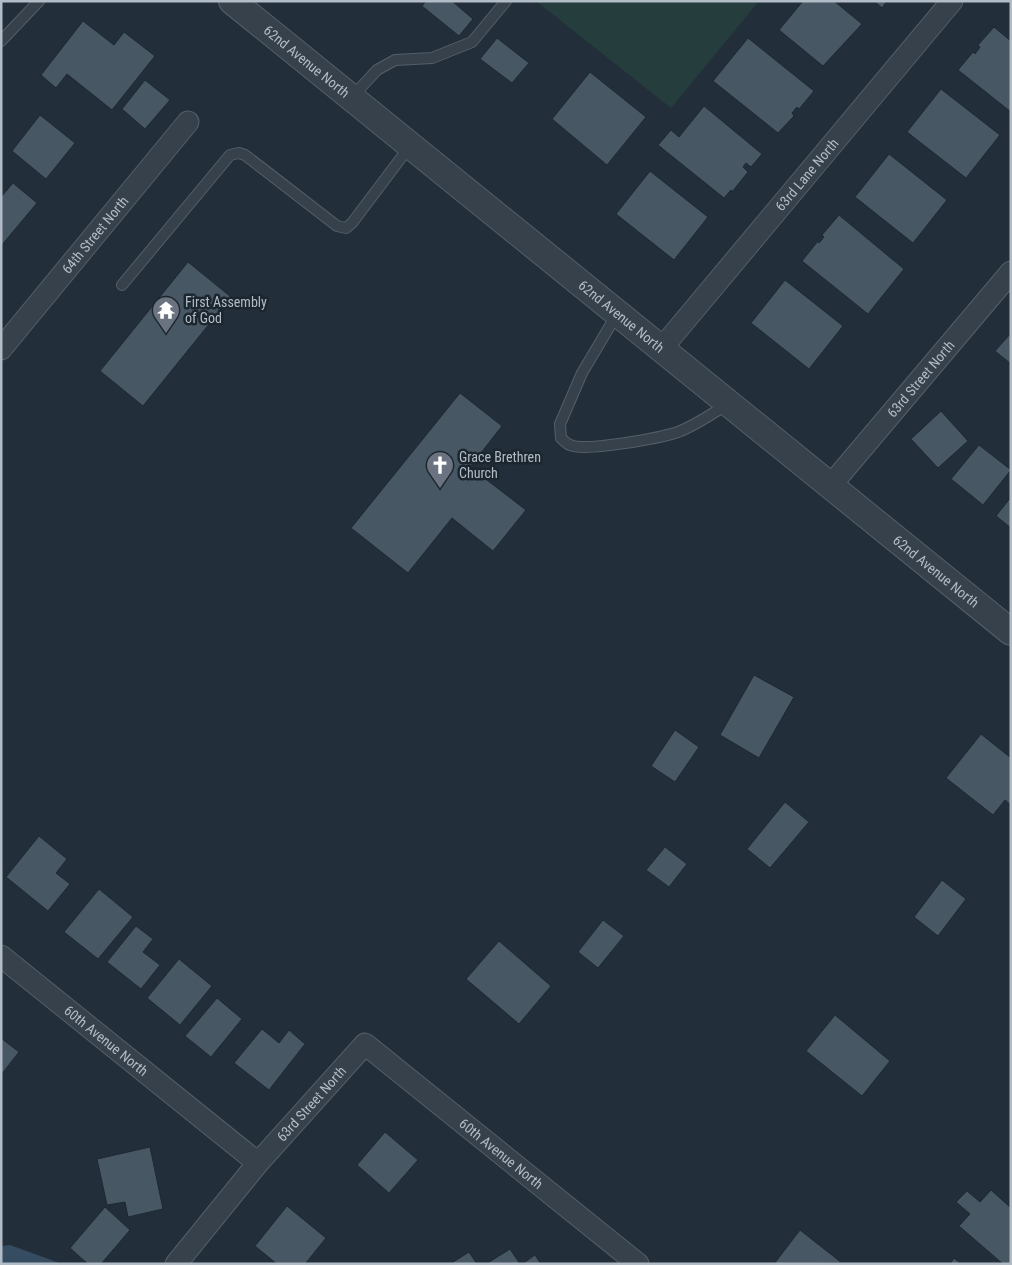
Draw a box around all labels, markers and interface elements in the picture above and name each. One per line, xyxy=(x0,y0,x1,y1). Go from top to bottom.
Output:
street label: 62nd Avenue North xyxy=(261,22,353,101)
street label: 63rd Lane North xyxy=(772,135,842,214)
street label: 64th Street North xyxy=(59,193,132,277)
street label: 62nd Avenue North xyxy=(575,277,667,356)
place label: First Assembly of God xyxy=(185,294,267,326)
temple icon: First Assembly of God xyxy=(151,295,181,334)
street label: 63rd Street North xyxy=(884,337,958,420)
place label: Grace Brethren Church xyxy=(459,449,541,481)
church icon: Grace Brethren Church xyxy=(425,450,455,489)
street label: 62nd Avenue North xyxy=(890,532,982,611)
street label: 60th Avenue North xyxy=(61,1002,151,1079)
street label: 63rd Street North xyxy=(274,1063,349,1144)
street label: 60th Avenue North xyxy=(456,1115,546,1192)

